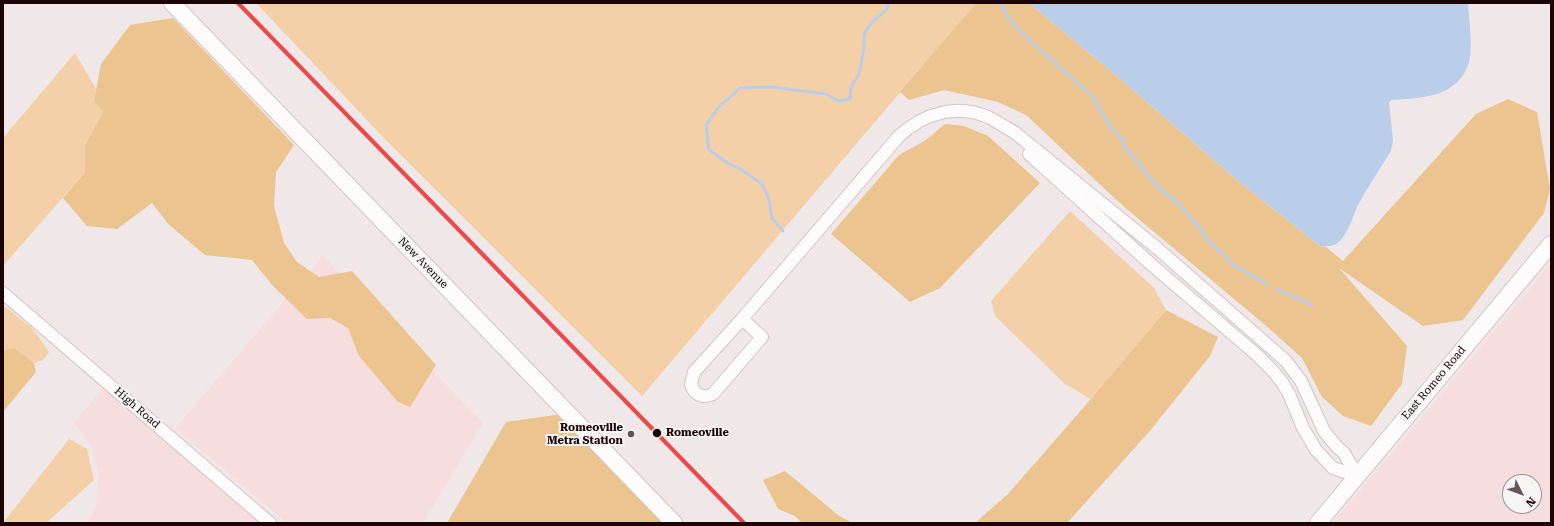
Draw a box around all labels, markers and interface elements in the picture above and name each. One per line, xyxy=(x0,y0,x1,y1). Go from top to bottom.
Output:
street label: New Avenue xyxy=(395,235,451,291)
street label: East Romeo Road xyxy=(1399,343,1469,423)
street label: High Road xyxy=(112,385,162,431)
place label: Romeoville Metra Station xyxy=(547,421,623,447)
place label: Romeoville xyxy=(666,426,729,440)
marker: Romeoville xyxy=(651,427,663,439)
marker: Romeoville Metra Station xyxy=(626,429,636,439)
north arrow xyxy=(1502,474,1542,514)
text: N xyxy=(1523,494,1538,509)

